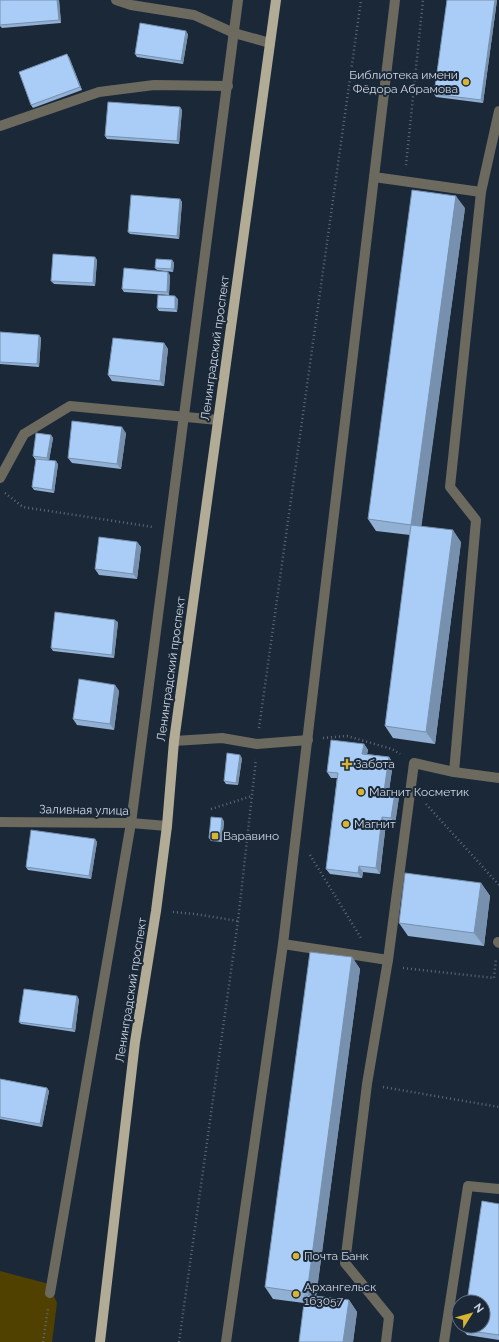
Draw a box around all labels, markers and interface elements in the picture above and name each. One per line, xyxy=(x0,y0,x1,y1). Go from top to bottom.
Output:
place label: Библиотека имени Фёдора Абрамова xyxy=(349,68,458,96)
marker: Библиотека имени Фёдора Абрамова xyxy=(461,77,471,87)
street label: Ленинградский проспект xyxy=(198,274,232,422)
street label: Ленинградский проспект xyxy=(154,595,188,743)
place label: Забота xyxy=(355,757,395,771)
marker: Забота xyxy=(342,759,352,769)
place label: Магнит Косметик xyxy=(369,785,469,799)
marker: Магнит Косметик xyxy=(356,787,366,797)
street label: Заливная улица xyxy=(39,802,129,818)
place label: Магнит xyxy=(354,817,396,831)
marker: Магнит xyxy=(341,819,351,829)
place label: Варавино xyxy=(223,829,279,843)
marker: Варавино xyxy=(210,831,220,841)
street label: Ленинградский проспект xyxy=(113,916,149,1063)
place label: Почта Банк xyxy=(304,1249,369,1263)
marker: Почта Банк xyxy=(291,1251,301,1261)
place label: Архангельск 163057 xyxy=(304,1280,376,1308)
marker: Архангельск 163057 xyxy=(291,1289,301,1299)
north arrow xyxy=(451,1294,491,1334)
text: N xyxy=(471,1301,486,1316)

